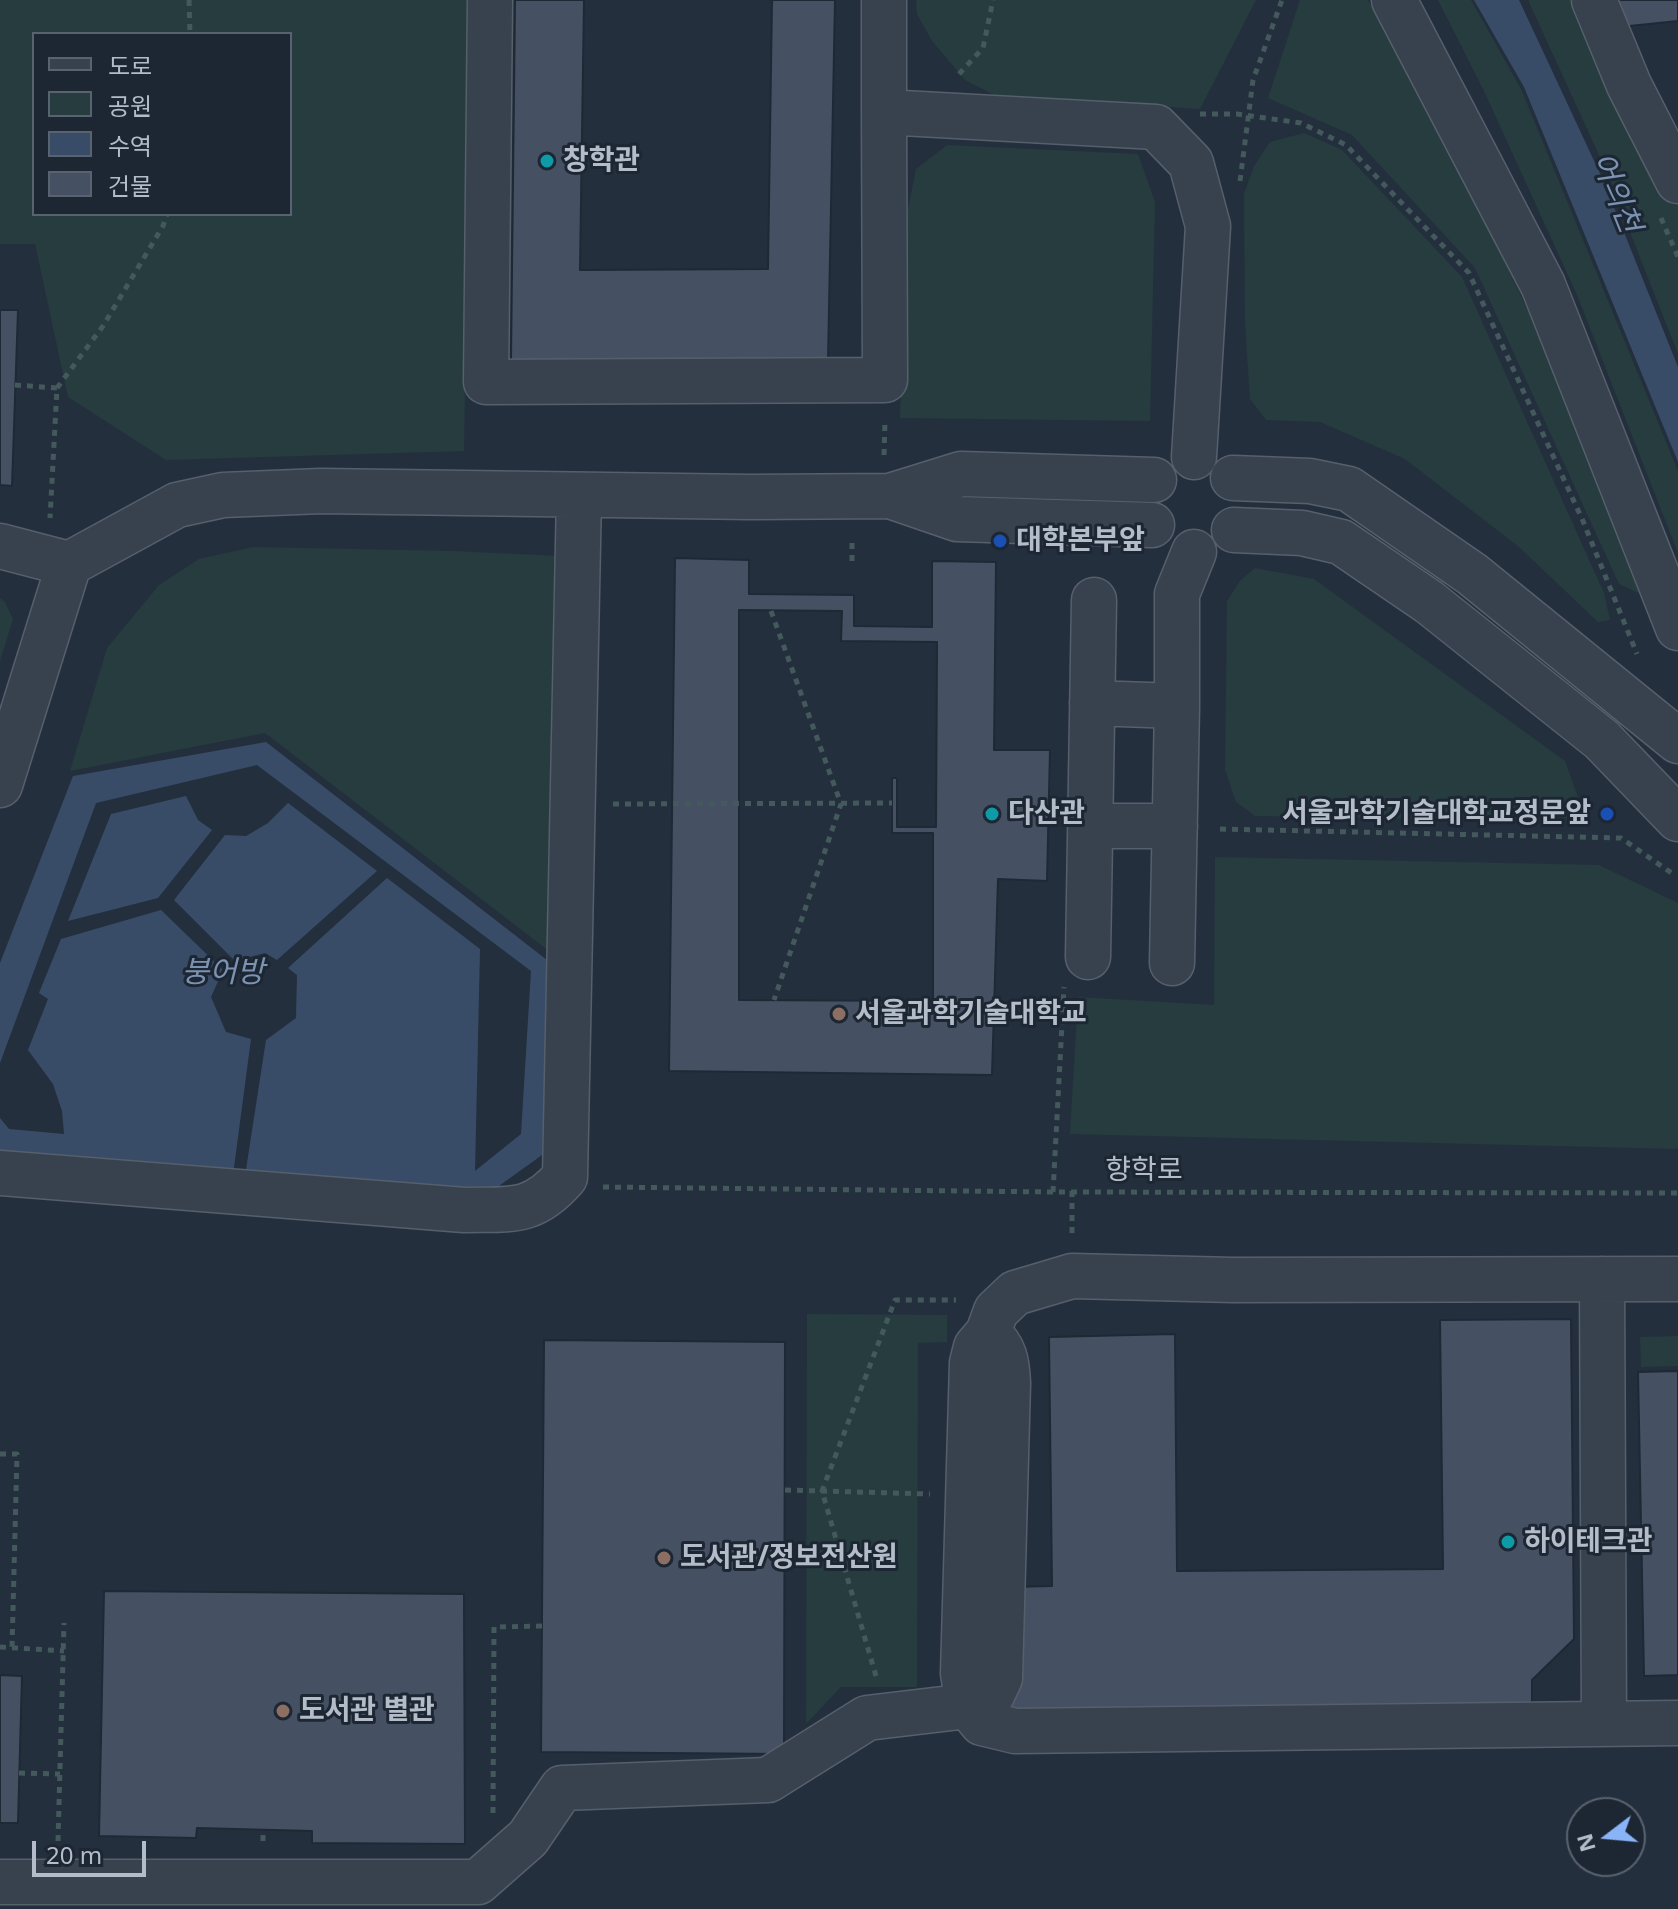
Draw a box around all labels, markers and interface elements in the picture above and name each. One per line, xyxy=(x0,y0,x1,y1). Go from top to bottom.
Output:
legend xyxy=(32,32,292,216)
text: 도로 xyxy=(108,49,152,82)
text: 공원 xyxy=(108,89,152,122)
text: 수역 xyxy=(108,129,152,162)
place label: 창학관 xyxy=(563,144,640,178)
water label: 어의천 xyxy=(1583,148,1647,238)
marker: 창학관 xyxy=(538,152,556,170)
text: 건물 xyxy=(108,169,152,202)
place label: 대학본부앞 xyxy=(1016,524,1145,558)
marker: 대학본부앞 xyxy=(991,532,1009,550)
place label: 다산관 xyxy=(1008,797,1085,831)
place label: 서울과학기술대학교정문앞 xyxy=(1282,797,1591,831)
marker: 다산관 xyxy=(983,805,1001,823)
marker: 서울과학기술대학교정문앞 xyxy=(1598,805,1616,823)
water label: 붕어방 xyxy=(182,955,264,991)
place label: 서울과학기술대학교 xyxy=(855,997,1087,1031)
marker: 서울과학기술대학교 xyxy=(830,1005,848,1023)
street label: 향학로 xyxy=(1105,1154,1183,1188)
place label: 하이테크관 xyxy=(1524,1525,1653,1559)
marker: 하이테크관 xyxy=(1499,1533,1517,1551)
place label: 도서관/정보전산원 xyxy=(680,1541,898,1575)
marker: 도서관/정보전산원 xyxy=(655,1549,673,1567)
place label: 도서관 별관 xyxy=(299,1694,435,1728)
marker: 도서관 별관 xyxy=(274,1702,292,1720)
north arrow xyxy=(1566,1797,1646,1877)
scale bar xyxy=(36,1825,150,1875)
text: N xyxy=(1568,1830,1602,1856)
text: 20 m xyxy=(46,1838,102,1871)

